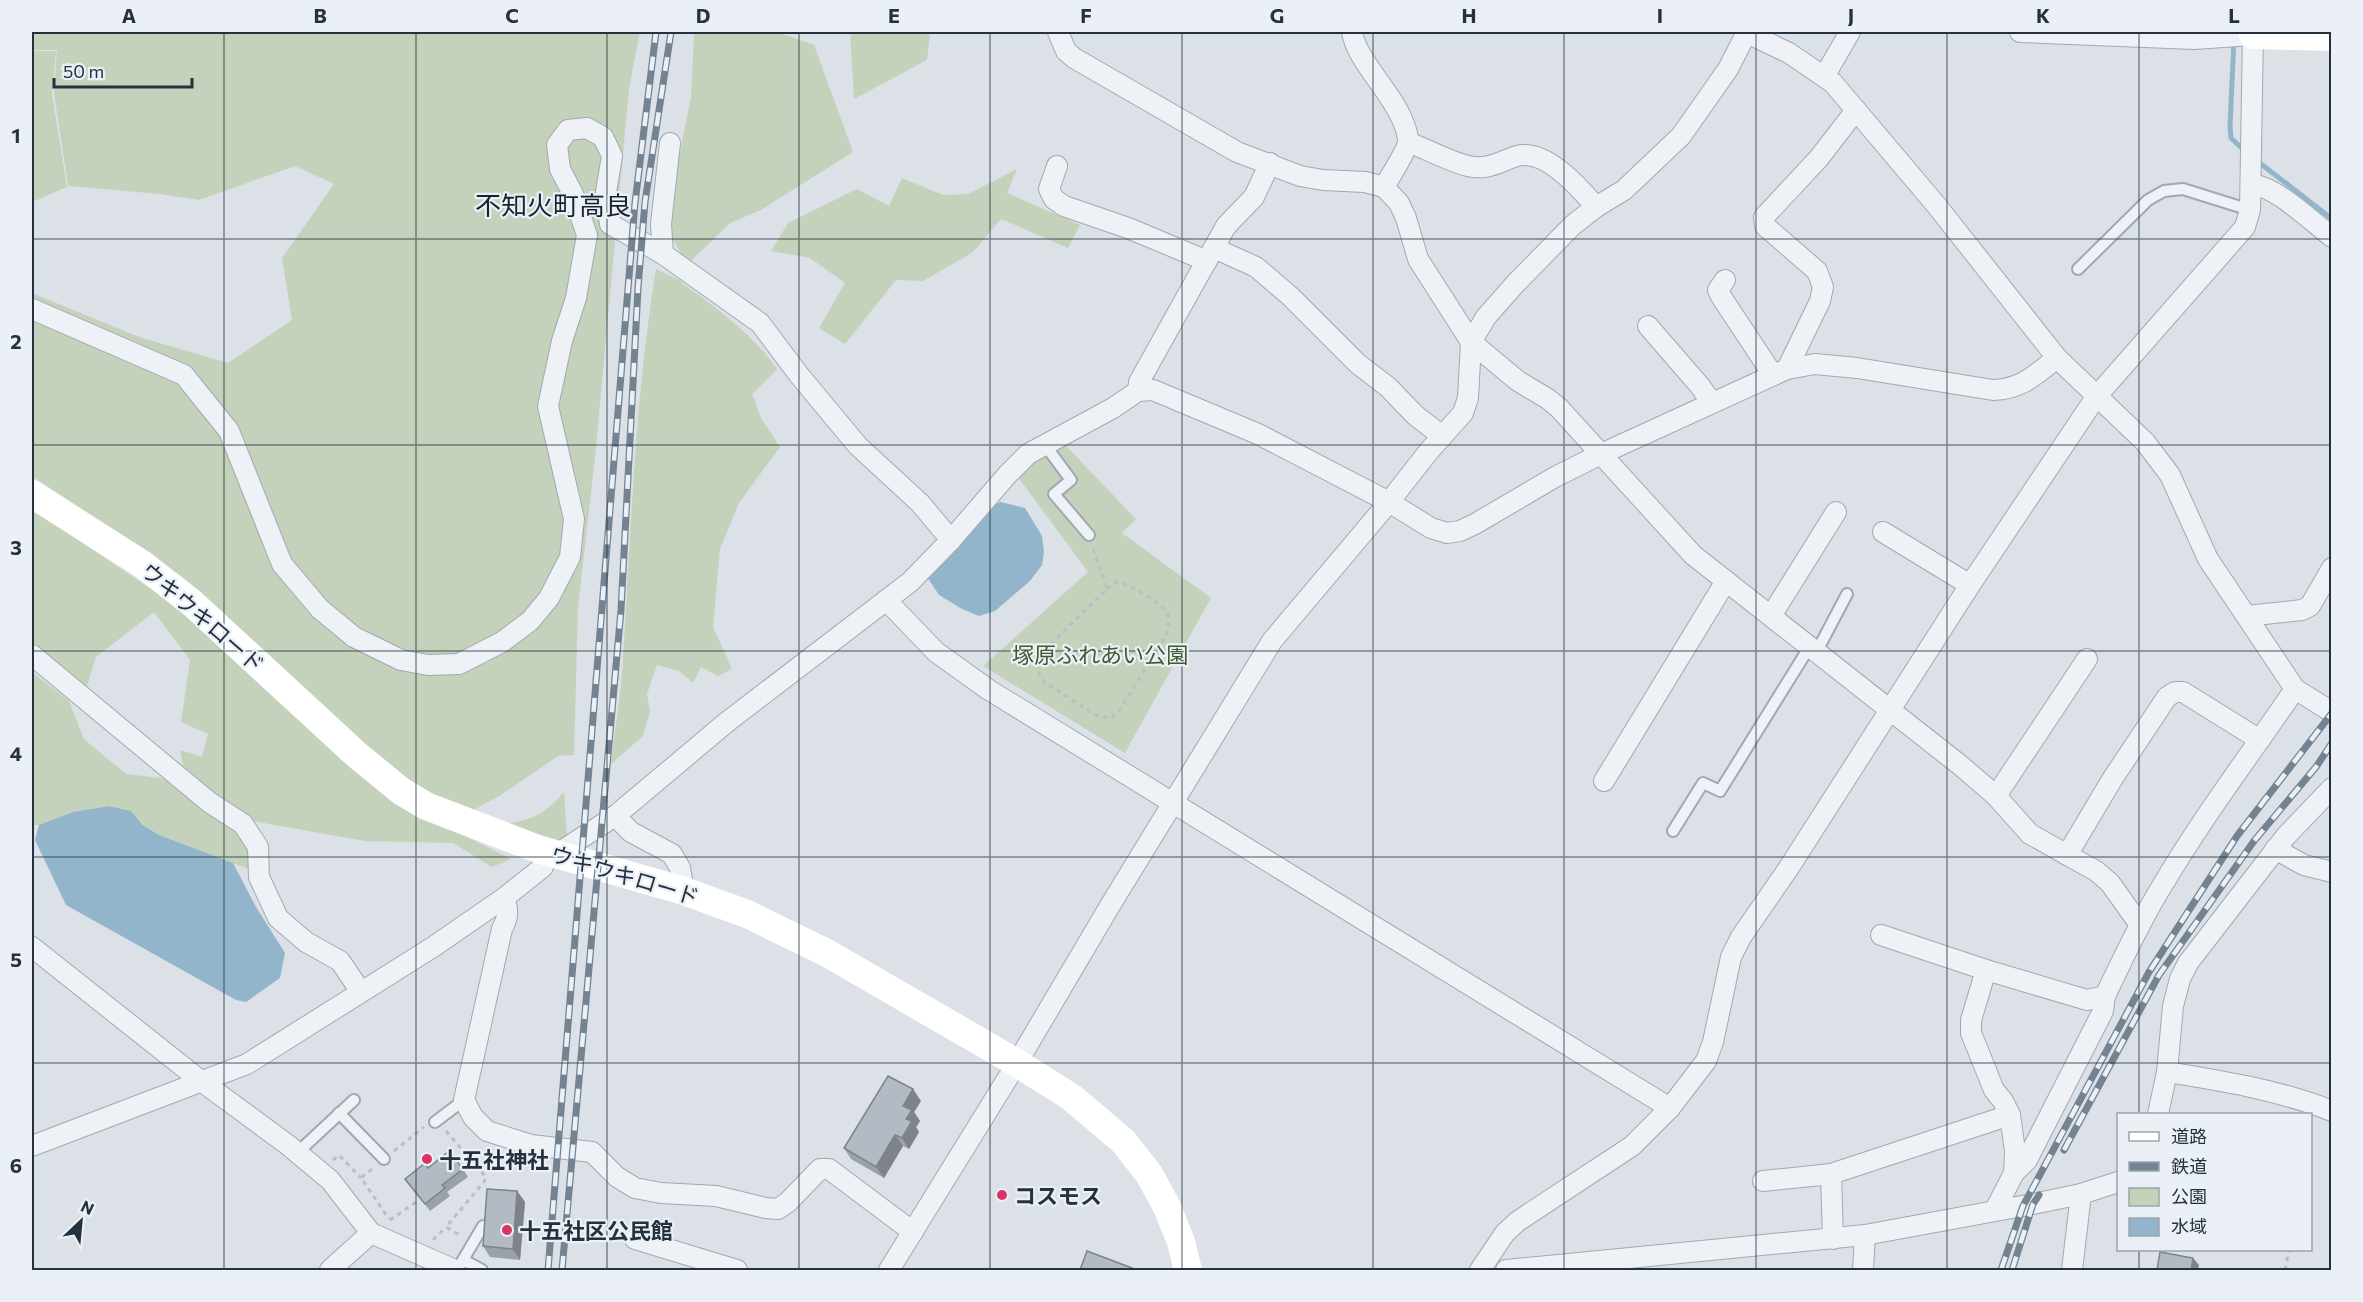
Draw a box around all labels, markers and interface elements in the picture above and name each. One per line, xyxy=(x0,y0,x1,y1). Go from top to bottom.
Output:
text: A xyxy=(122,3,136,27)
text: B xyxy=(313,3,327,27)
text: C xyxy=(505,3,519,27)
text: D xyxy=(696,3,710,27)
text: E xyxy=(888,3,900,27)
text: F xyxy=(1080,3,1092,27)
text: G xyxy=(1270,3,1284,27)
text: H xyxy=(1462,3,1477,27)
text: I xyxy=(1657,3,1663,27)
text: J xyxy=(1848,3,1854,27)
text: K xyxy=(2036,3,2050,27)
text: L xyxy=(2228,3,2240,27)
scale bar xyxy=(54,51,192,89)
text: 50 m xyxy=(63,60,104,82)
text: 1 xyxy=(11,123,21,147)
district label: 不知火町高良 xyxy=(475,189,631,220)
text: 2 xyxy=(10,329,22,353)
text: 3 xyxy=(10,535,22,559)
street label: ウキウキロード xyxy=(136,556,270,678)
park label: 塚原ふれあい公園 xyxy=(1012,641,1188,668)
text: 4 xyxy=(10,741,22,765)
street label: ウキウキロード xyxy=(547,840,703,910)
text: 5 xyxy=(10,947,22,971)
legend xyxy=(2117,1113,2312,1251)
text: 道路 xyxy=(2171,1125,2207,1147)
place label: 十五社神社 xyxy=(439,1146,549,1173)
marker: 十五社神社 xyxy=(420,1152,434,1166)
text: 6 xyxy=(10,1153,22,1177)
text: 鉄道 xyxy=(2171,1155,2207,1177)
place label: コスモス xyxy=(1014,1182,1102,1209)
text: 公園 xyxy=(2171,1185,2207,1207)
marker: コスモス xyxy=(995,1188,1009,1202)
north arrow xyxy=(51,1191,111,1251)
text: N xyxy=(78,1196,97,1218)
text: 水域 xyxy=(2171,1215,2207,1237)
place label: 十五社区公民館 xyxy=(519,1217,673,1244)
marker: 十五社区公民館 xyxy=(500,1223,514,1237)

